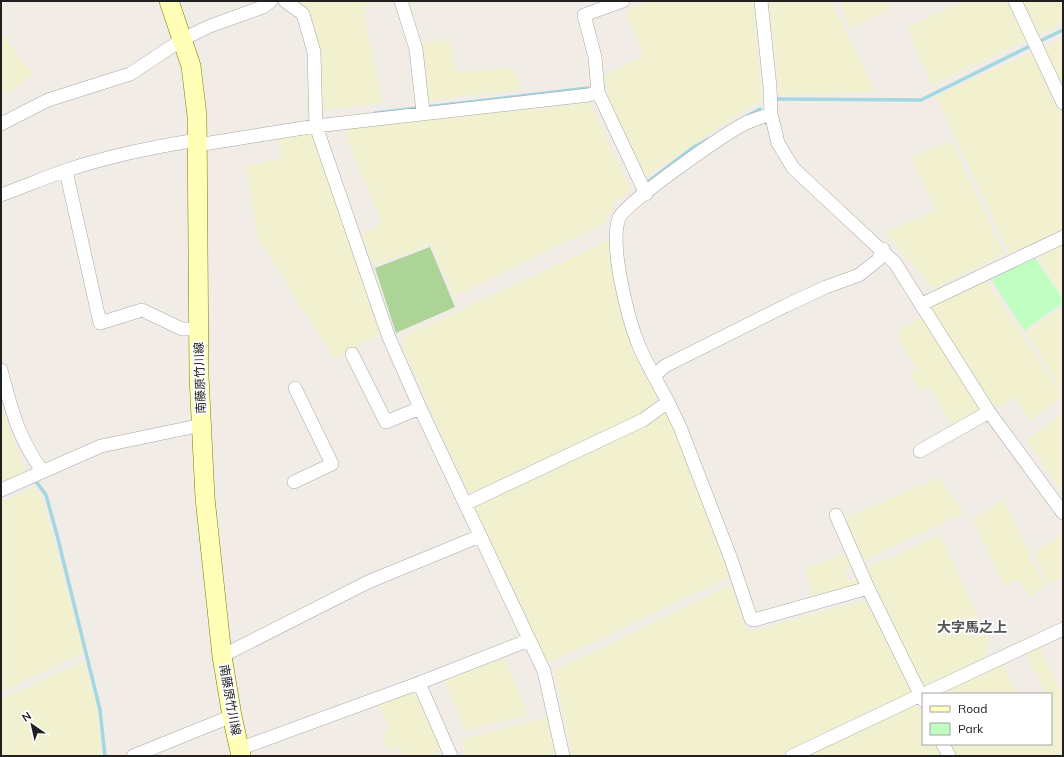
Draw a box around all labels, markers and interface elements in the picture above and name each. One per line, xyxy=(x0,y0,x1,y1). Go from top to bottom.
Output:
street label: 南藤原竹川線 xyxy=(191,342,208,414)
district label: 大字馬之上 xyxy=(937,618,1007,636)
street label: 南藤原竹川線 xyxy=(217,663,244,737)
legend xyxy=(922,693,1052,745)
text: Road xyxy=(958,701,987,716)
north arrow xyxy=(12,705,52,745)
text: N xyxy=(19,709,34,725)
text: Park xyxy=(958,721,984,736)

